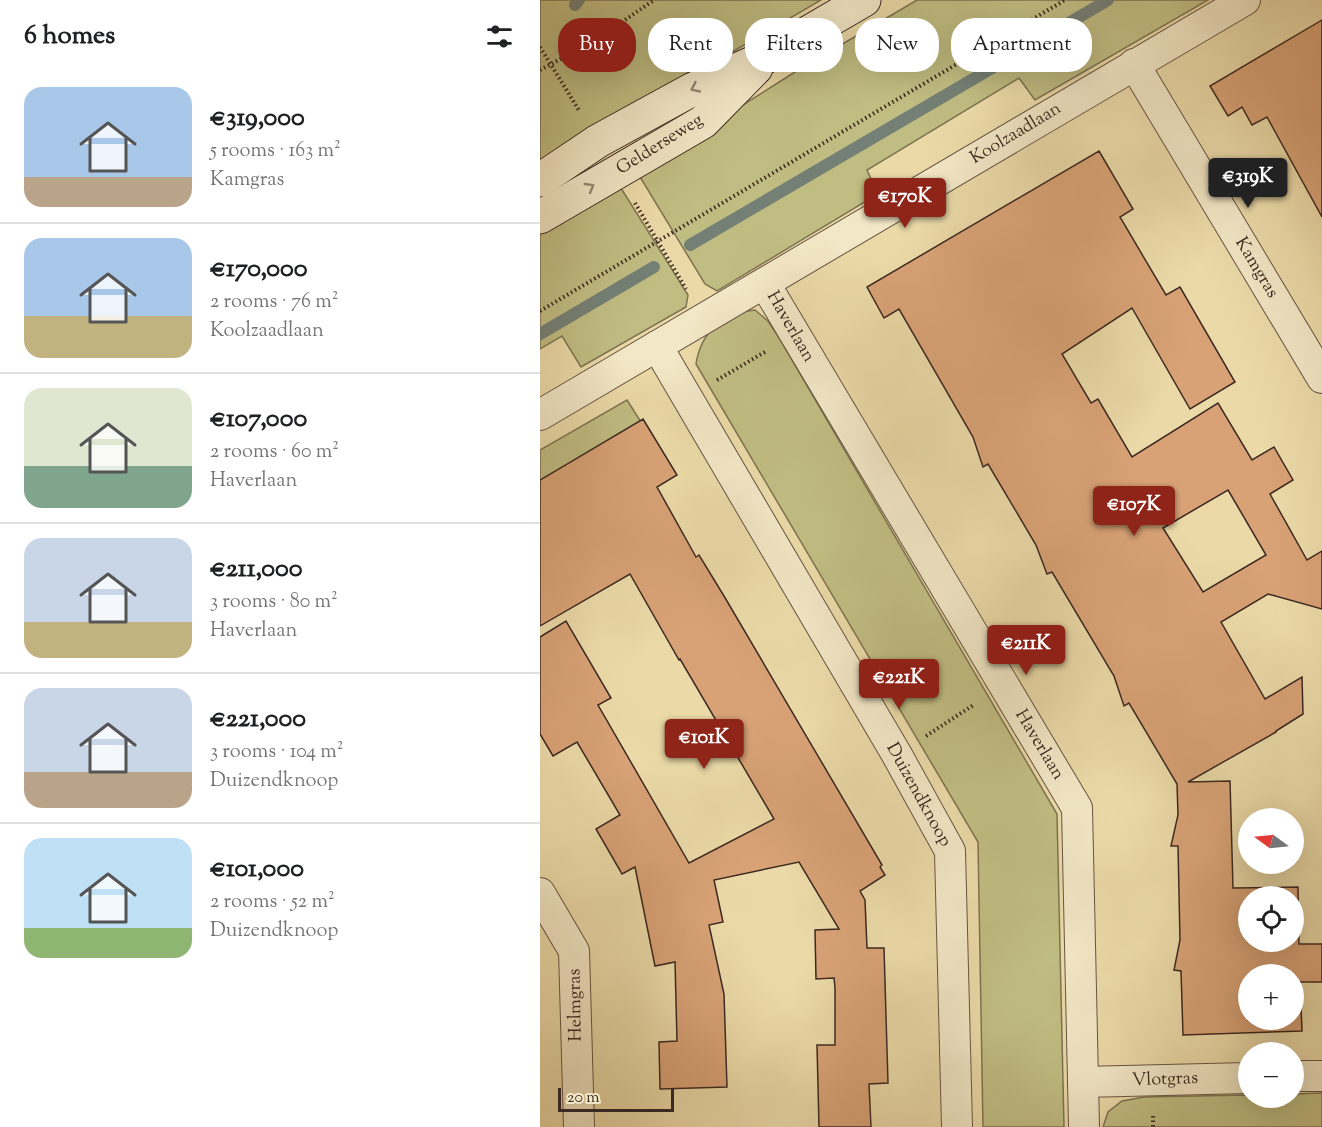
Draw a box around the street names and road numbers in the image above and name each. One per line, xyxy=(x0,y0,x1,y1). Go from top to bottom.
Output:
street label: Koolzaadlaan xyxy=(965,96,1067,172)
street label: Gelderseweg xyxy=(611,108,709,182)
street label: Kamgras xyxy=(1228,233,1284,303)
street label: Haverlaan xyxy=(759,287,821,368)
street label: Haverlaan xyxy=(1008,705,1071,786)
street label: Duizendknoop xyxy=(879,738,957,852)
street label: Helmgras xyxy=(562,968,590,1042)
street label: Vlotgras xyxy=(1131,1066,1199,1094)

